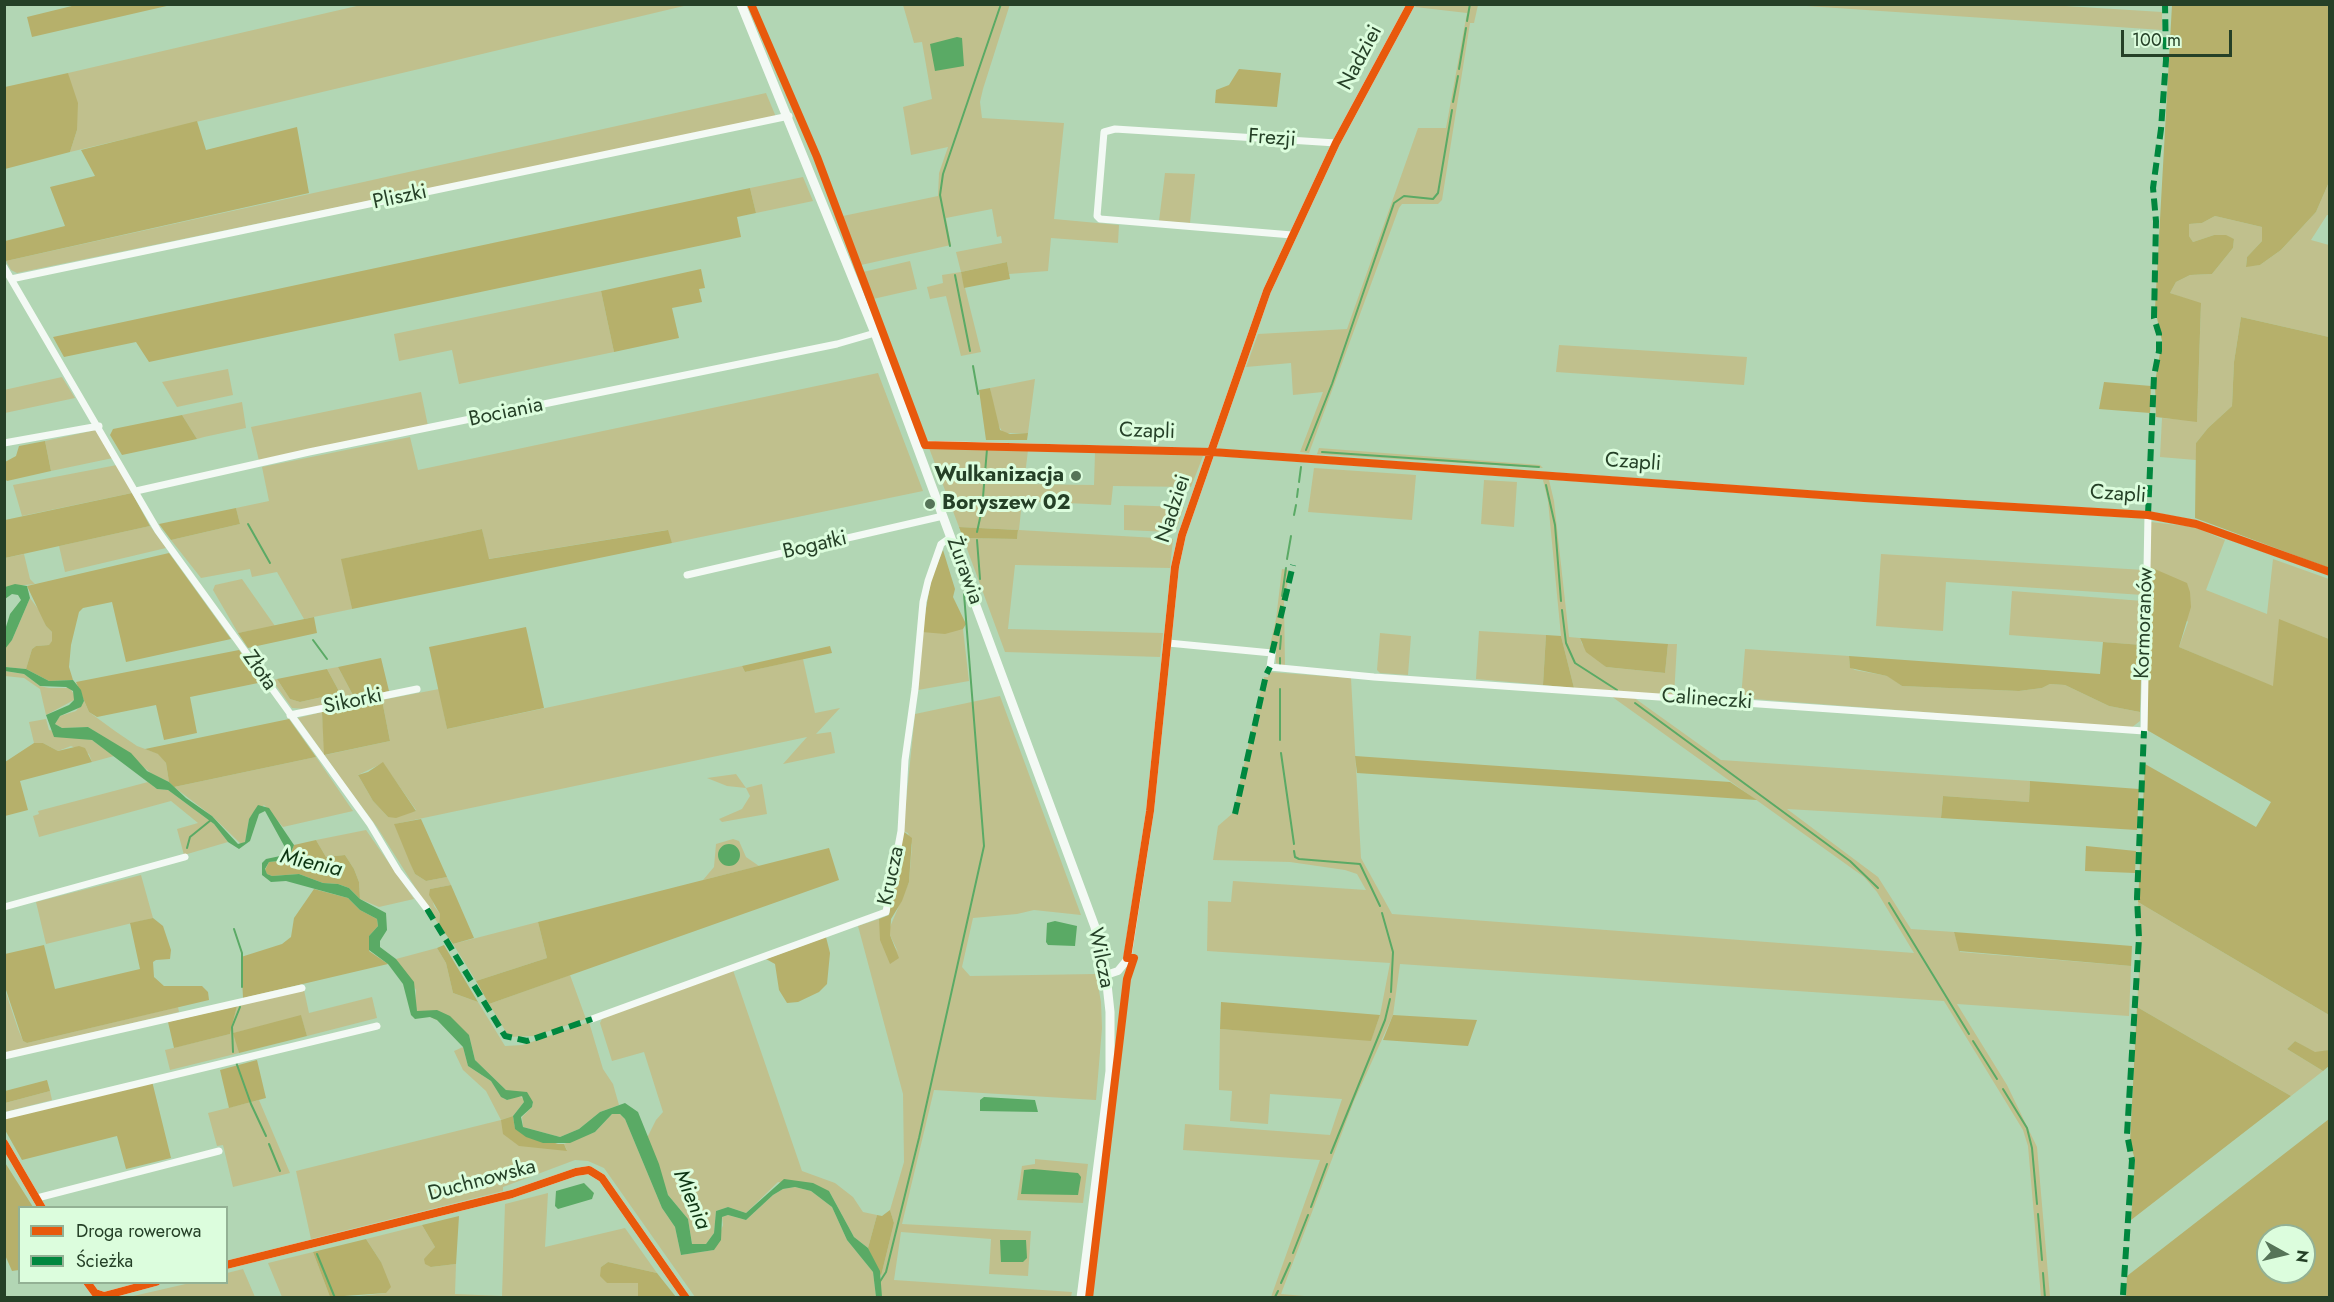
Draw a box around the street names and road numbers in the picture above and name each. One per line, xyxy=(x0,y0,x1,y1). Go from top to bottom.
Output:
street label: Nadziei xyxy=(1334,21,1388,95)
street label: Frezji xyxy=(1247,125,1297,153)
street label: Pliszki xyxy=(371,180,429,216)
street label: Bociania xyxy=(467,393,545,433)
street label: Czapli xyxy=(1118,418,1176,446)
street label: Czapli xyxy=(1604,448,1662,478)
street label: Nadziei xyxy=(1151,472,1197,546)
street label: Czapli xyxy=(2089,480,2147,510)
street label: Bogatki xyxy=(781,526,849,566)
street label: Żurawia xyxy=(940,534,988,608)
street label: Kormoranów xyxy=(2130,567,2160,679)
street label: Złota xyxy=(236,646,282,696)
street label: Sikorki xyxy=(321,684,385,720)
street label: Calineczki xyxy=(1661,684,1753,716)
street label: Krucza xyxy=(873,844,911,908)
street label: Wilcza xyxy=(1081,926,1119,990)
street label: Duchnowska xyxy=(425,1155,539,1207)

